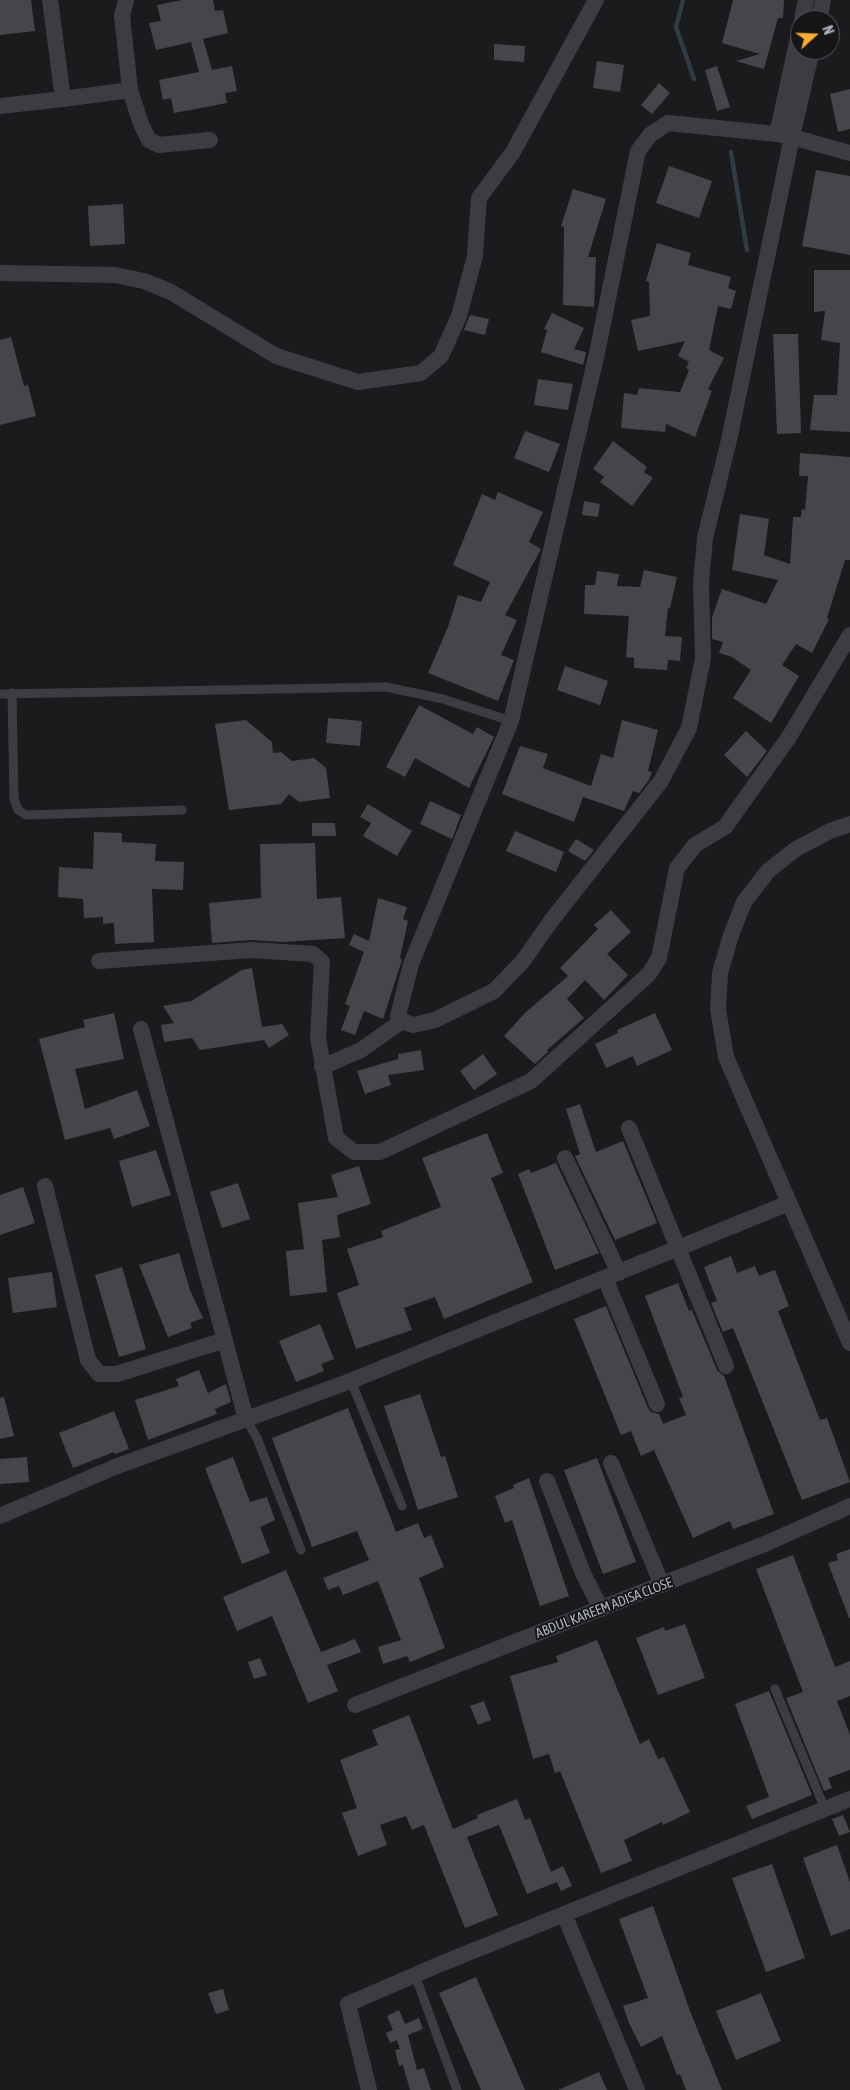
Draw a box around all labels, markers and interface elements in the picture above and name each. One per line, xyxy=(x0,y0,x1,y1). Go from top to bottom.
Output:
north arrow xyxy=(790,10,840,60)
text: N xyxy=(819,24,837,37)
street label: ABDUL KAREEM ADISA CLOSE xyxy=(533,1574,675,1642)

